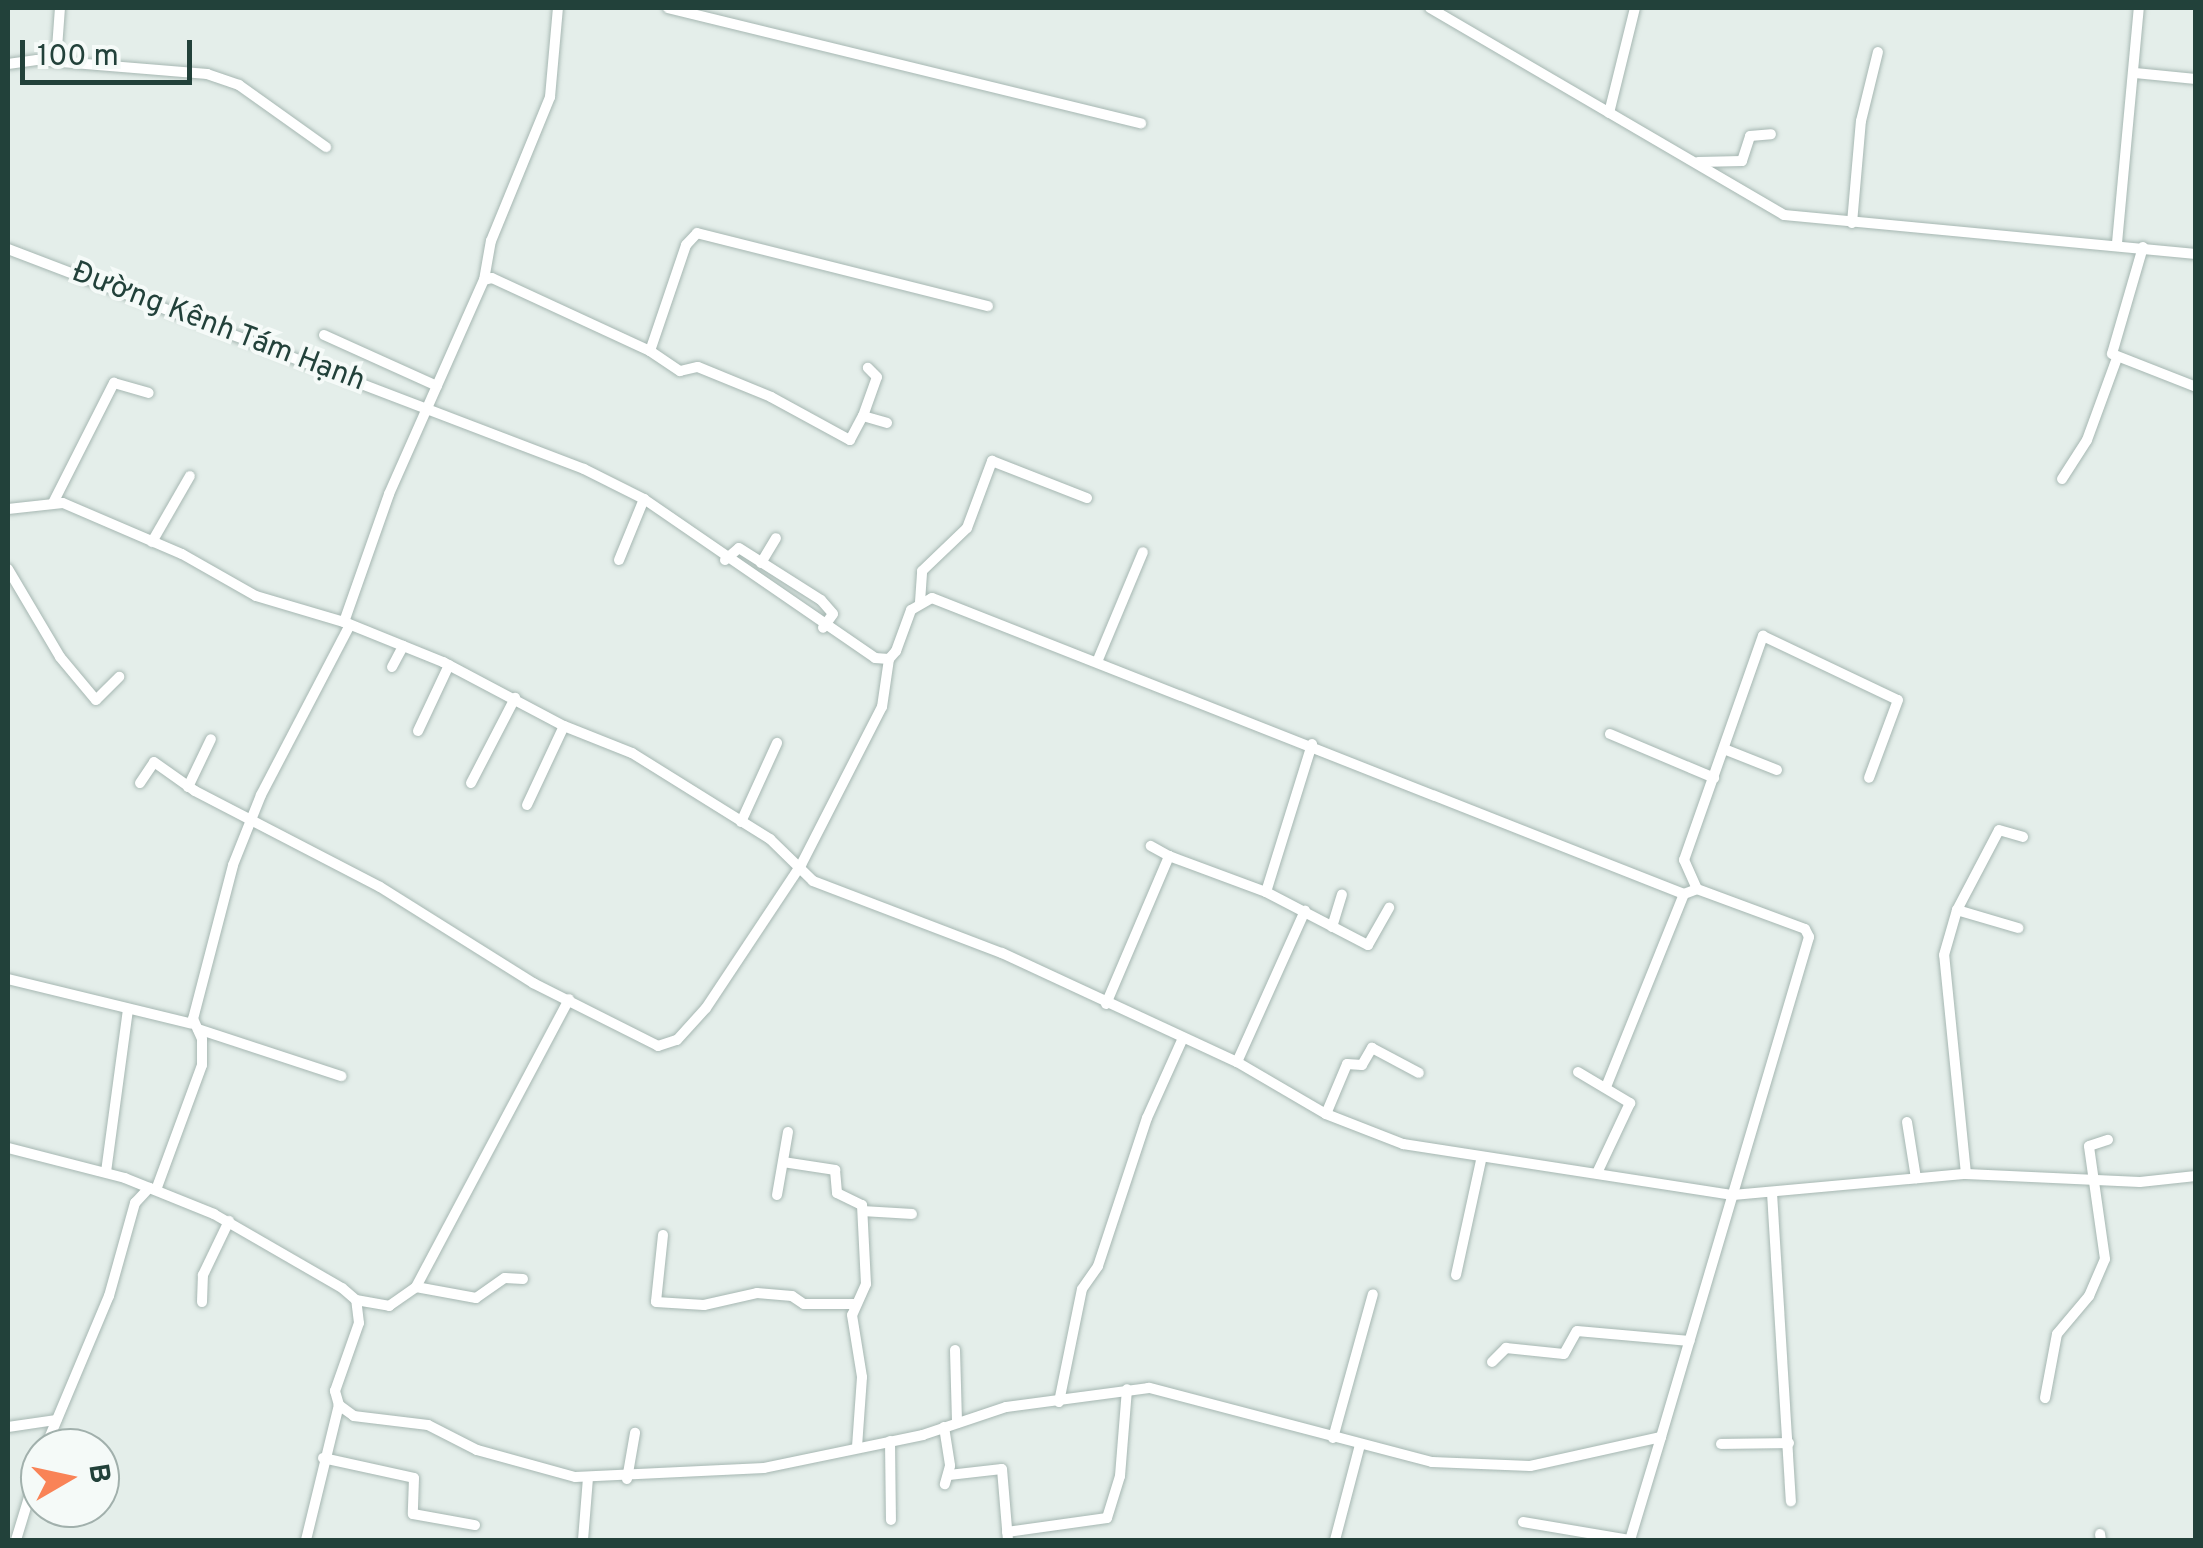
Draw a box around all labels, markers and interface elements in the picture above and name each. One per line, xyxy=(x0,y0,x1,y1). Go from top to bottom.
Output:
scale bar xyxy=(25,20,198,82)
text: 100 m xyxy=(37,39,119,76)
street label: Đường Kênh Tám Hạnh xyxy=(66,255,370,401)
north arrow xyxy=(20,1428,120,1528)
text: B xyxy=(78,1461,117,1486)

